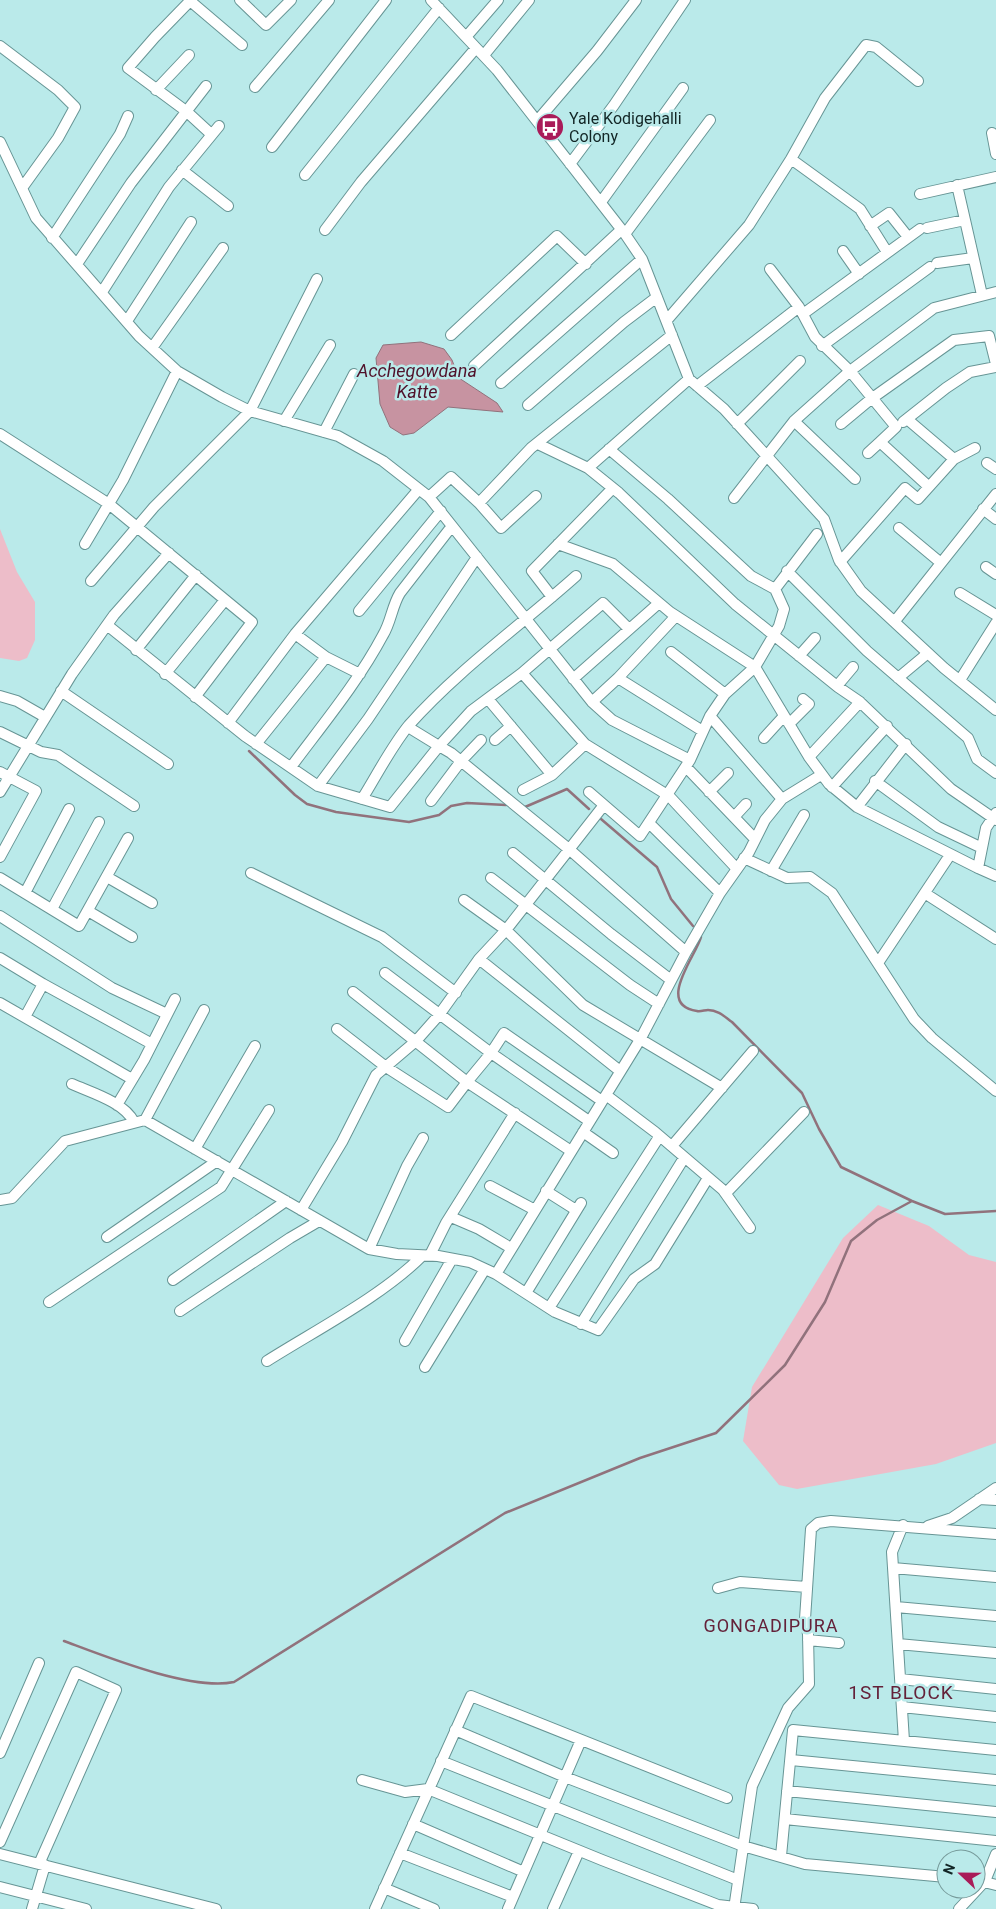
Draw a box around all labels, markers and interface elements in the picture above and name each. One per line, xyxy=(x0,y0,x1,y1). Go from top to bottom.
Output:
place label: Yale Kodigehalli Colony xyxy=(569,109,682,146)
bus stop icon: Yale Kodigehalli Colony xyxy=(535,112,565,142)
water label: Acchegowdana Katte xyxy=(356,360,477,402)
district label: GONGADIPURA xyxy=(703,1615,839,1636)
district label: 1ST BLOCK xyxy=(848,1681,954,1704)
north arrow xyxy=(936,1849,986,1899)
text: N xyxy=(940,1862,958,1877)

